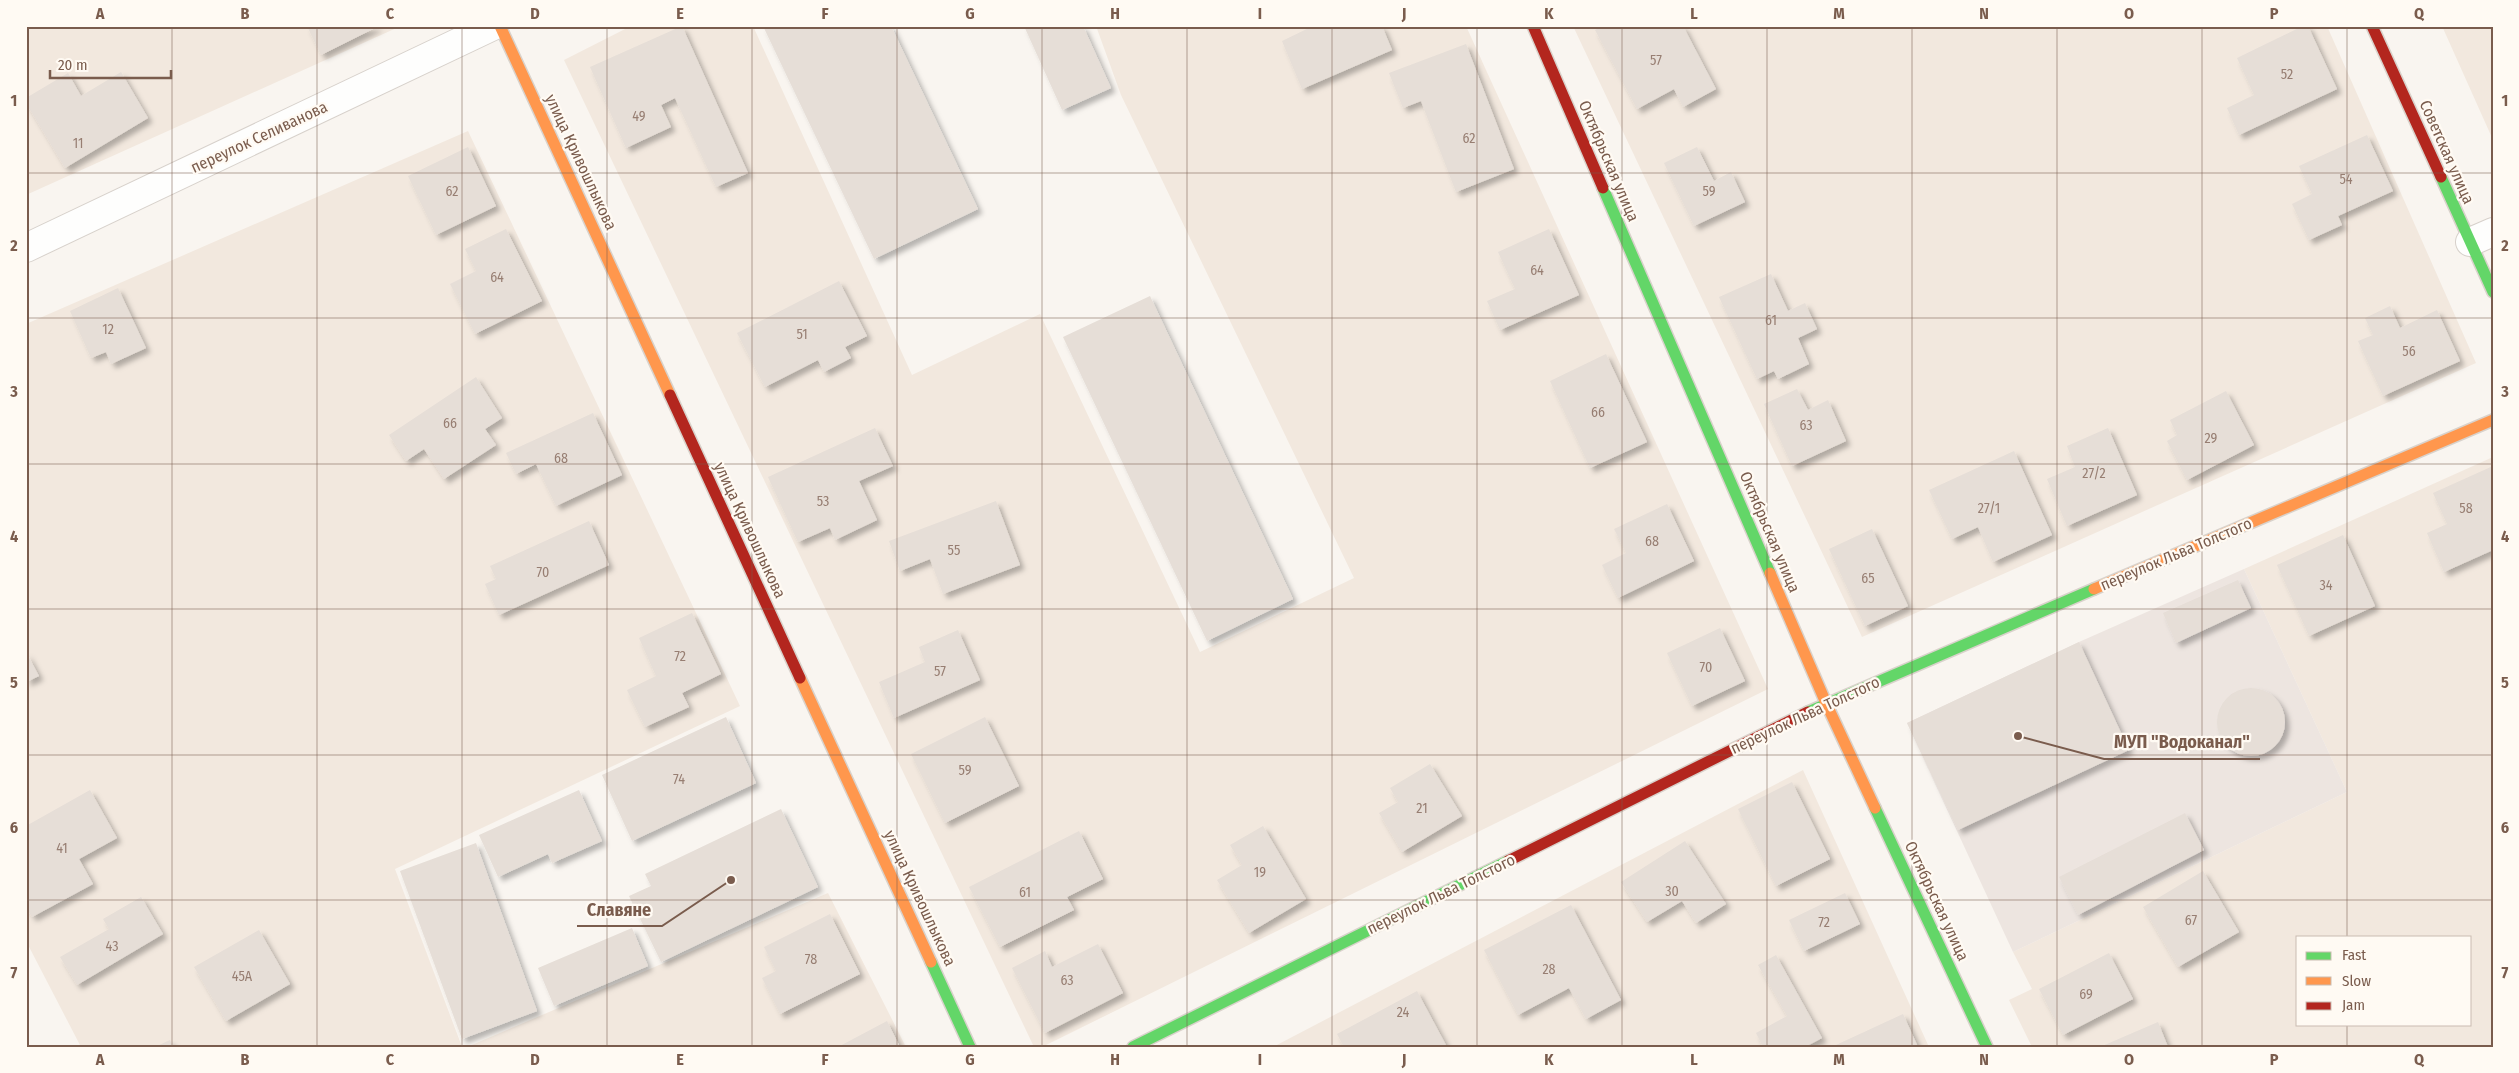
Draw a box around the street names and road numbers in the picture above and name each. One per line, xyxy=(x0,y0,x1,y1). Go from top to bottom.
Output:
street label: улица Кривошлыкова xyxy=(541,91,621,233)
street label: переулок Селиванова xyxy=(188,97,330,177)
street label: Советская улица xyxy=(2416,97,2478,207)
street label: Октябрьская улица xyxy=(1575,98,1643,225)
street label: улица Кривошлыкова xyxy=(710,459,790,601)
street label: Октябрьская улица xyxy=(1736,469,1804,596)
street label: переулок Льва Толстого xyxy=(2098,514,2254,594)
street label: переулок Льва Толстого xyxy=(1727,672,1883,758)
street label: улица Кривошлыкова xyxy=(880,827,960,969)
street label: Октябрьская улица xyxy=(1901,838,1973,964)
street label: переулок Льва Толстого xyxy=(1364,850,1518,938)

